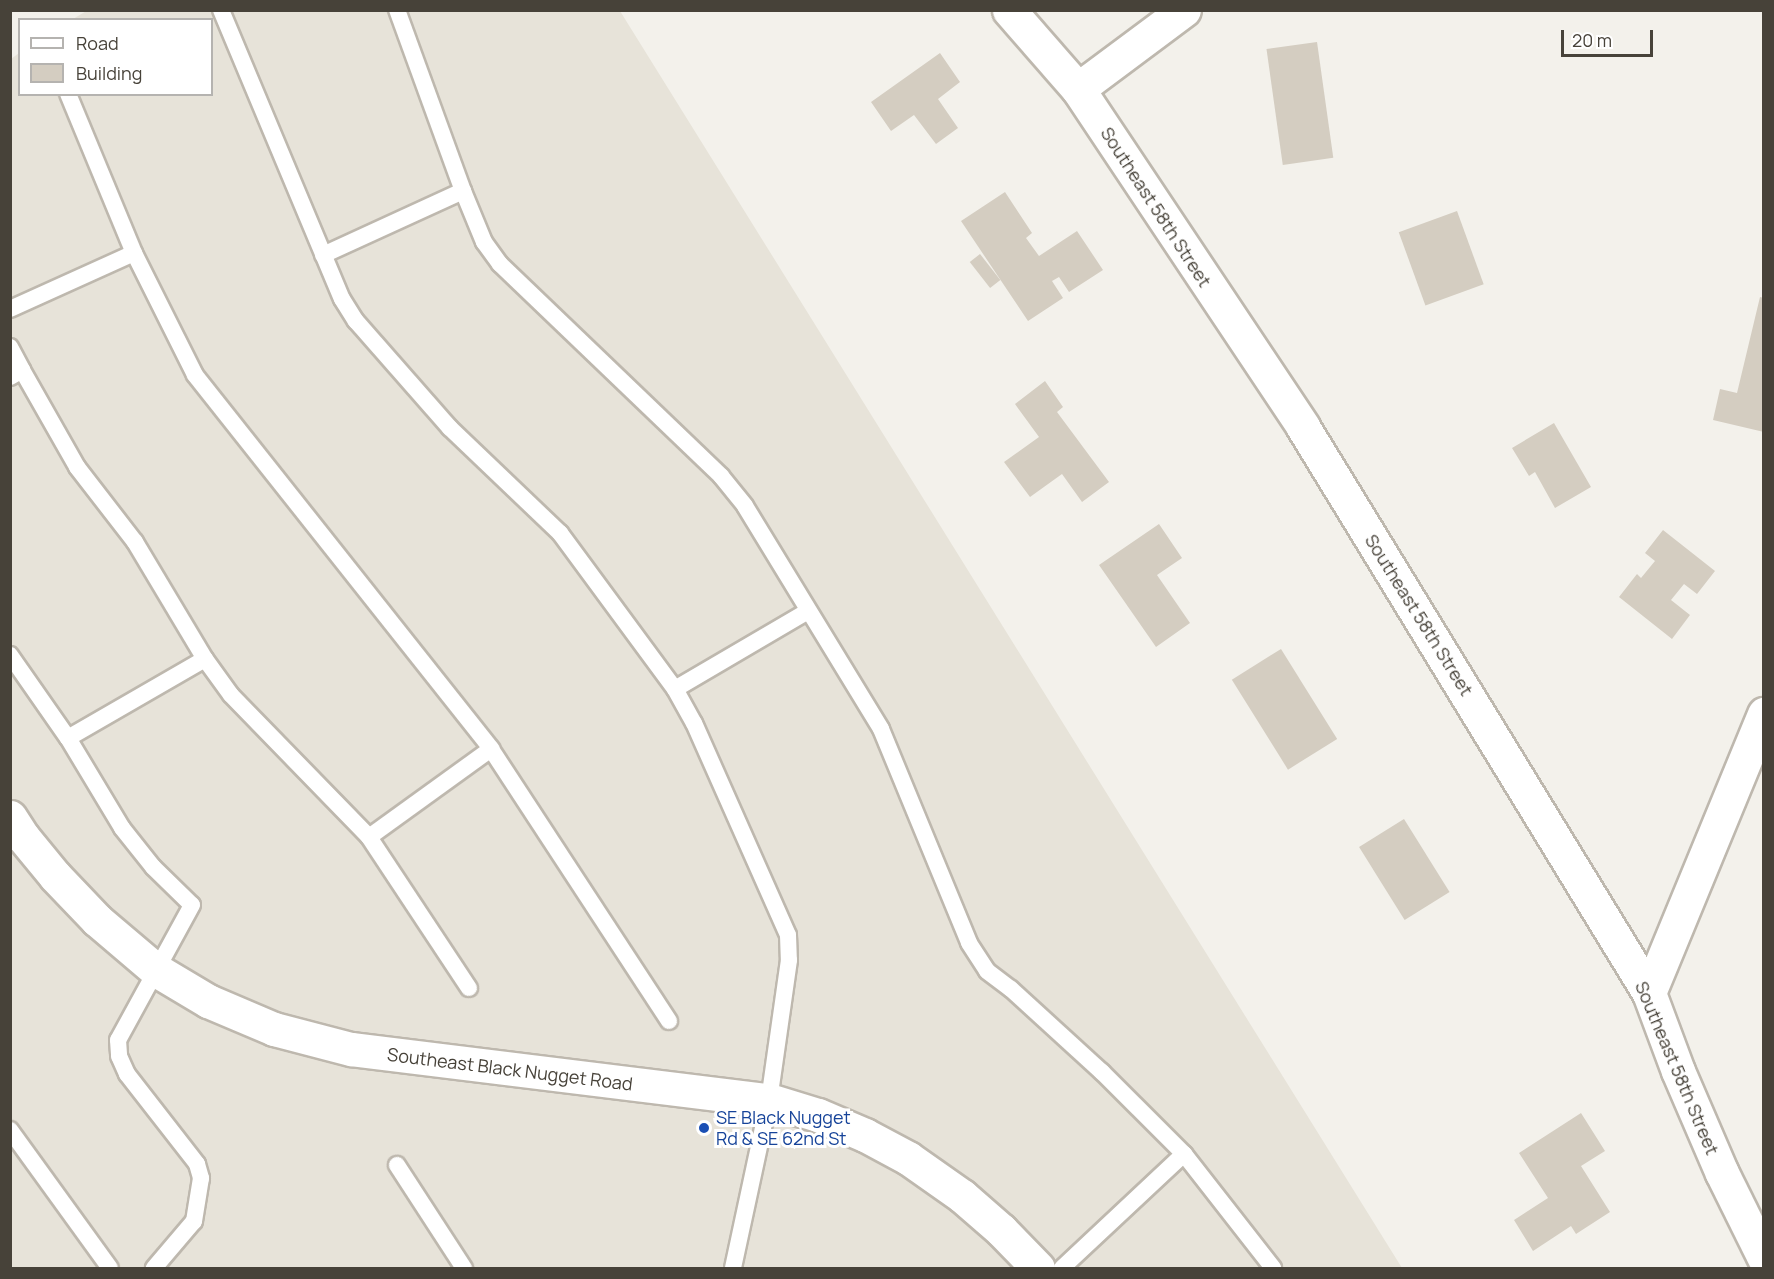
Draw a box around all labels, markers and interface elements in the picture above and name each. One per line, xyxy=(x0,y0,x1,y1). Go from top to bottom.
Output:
legend xyxy=(18,18,213,96)
scale bar xyxy=(1564,18,1656,56)
text: 20 m xyxy=(1572,28,1612,52)
text: Road xyxy=(76,31,119,55)
text: Building xyxy=(76,61,142,85)
street label: Southeast 58th Street xyxy=(1096,123,1216,291)
street label: Southeast 58th Street xyxy=(1361,530,1477,700)
street label: Southeast 58th Street xyxy=(1631,978,1723,1158)
street label: Southeast Black Nugget Road xyxy=(386,1043,634,1095)
place label: SE Black Nugget Rd & SE 62nd St xyxy=(716,1107,851,1150)
marker: SE Black Nugget Rd & SE 62nd St xyxy=(697,1121,711,1135)

